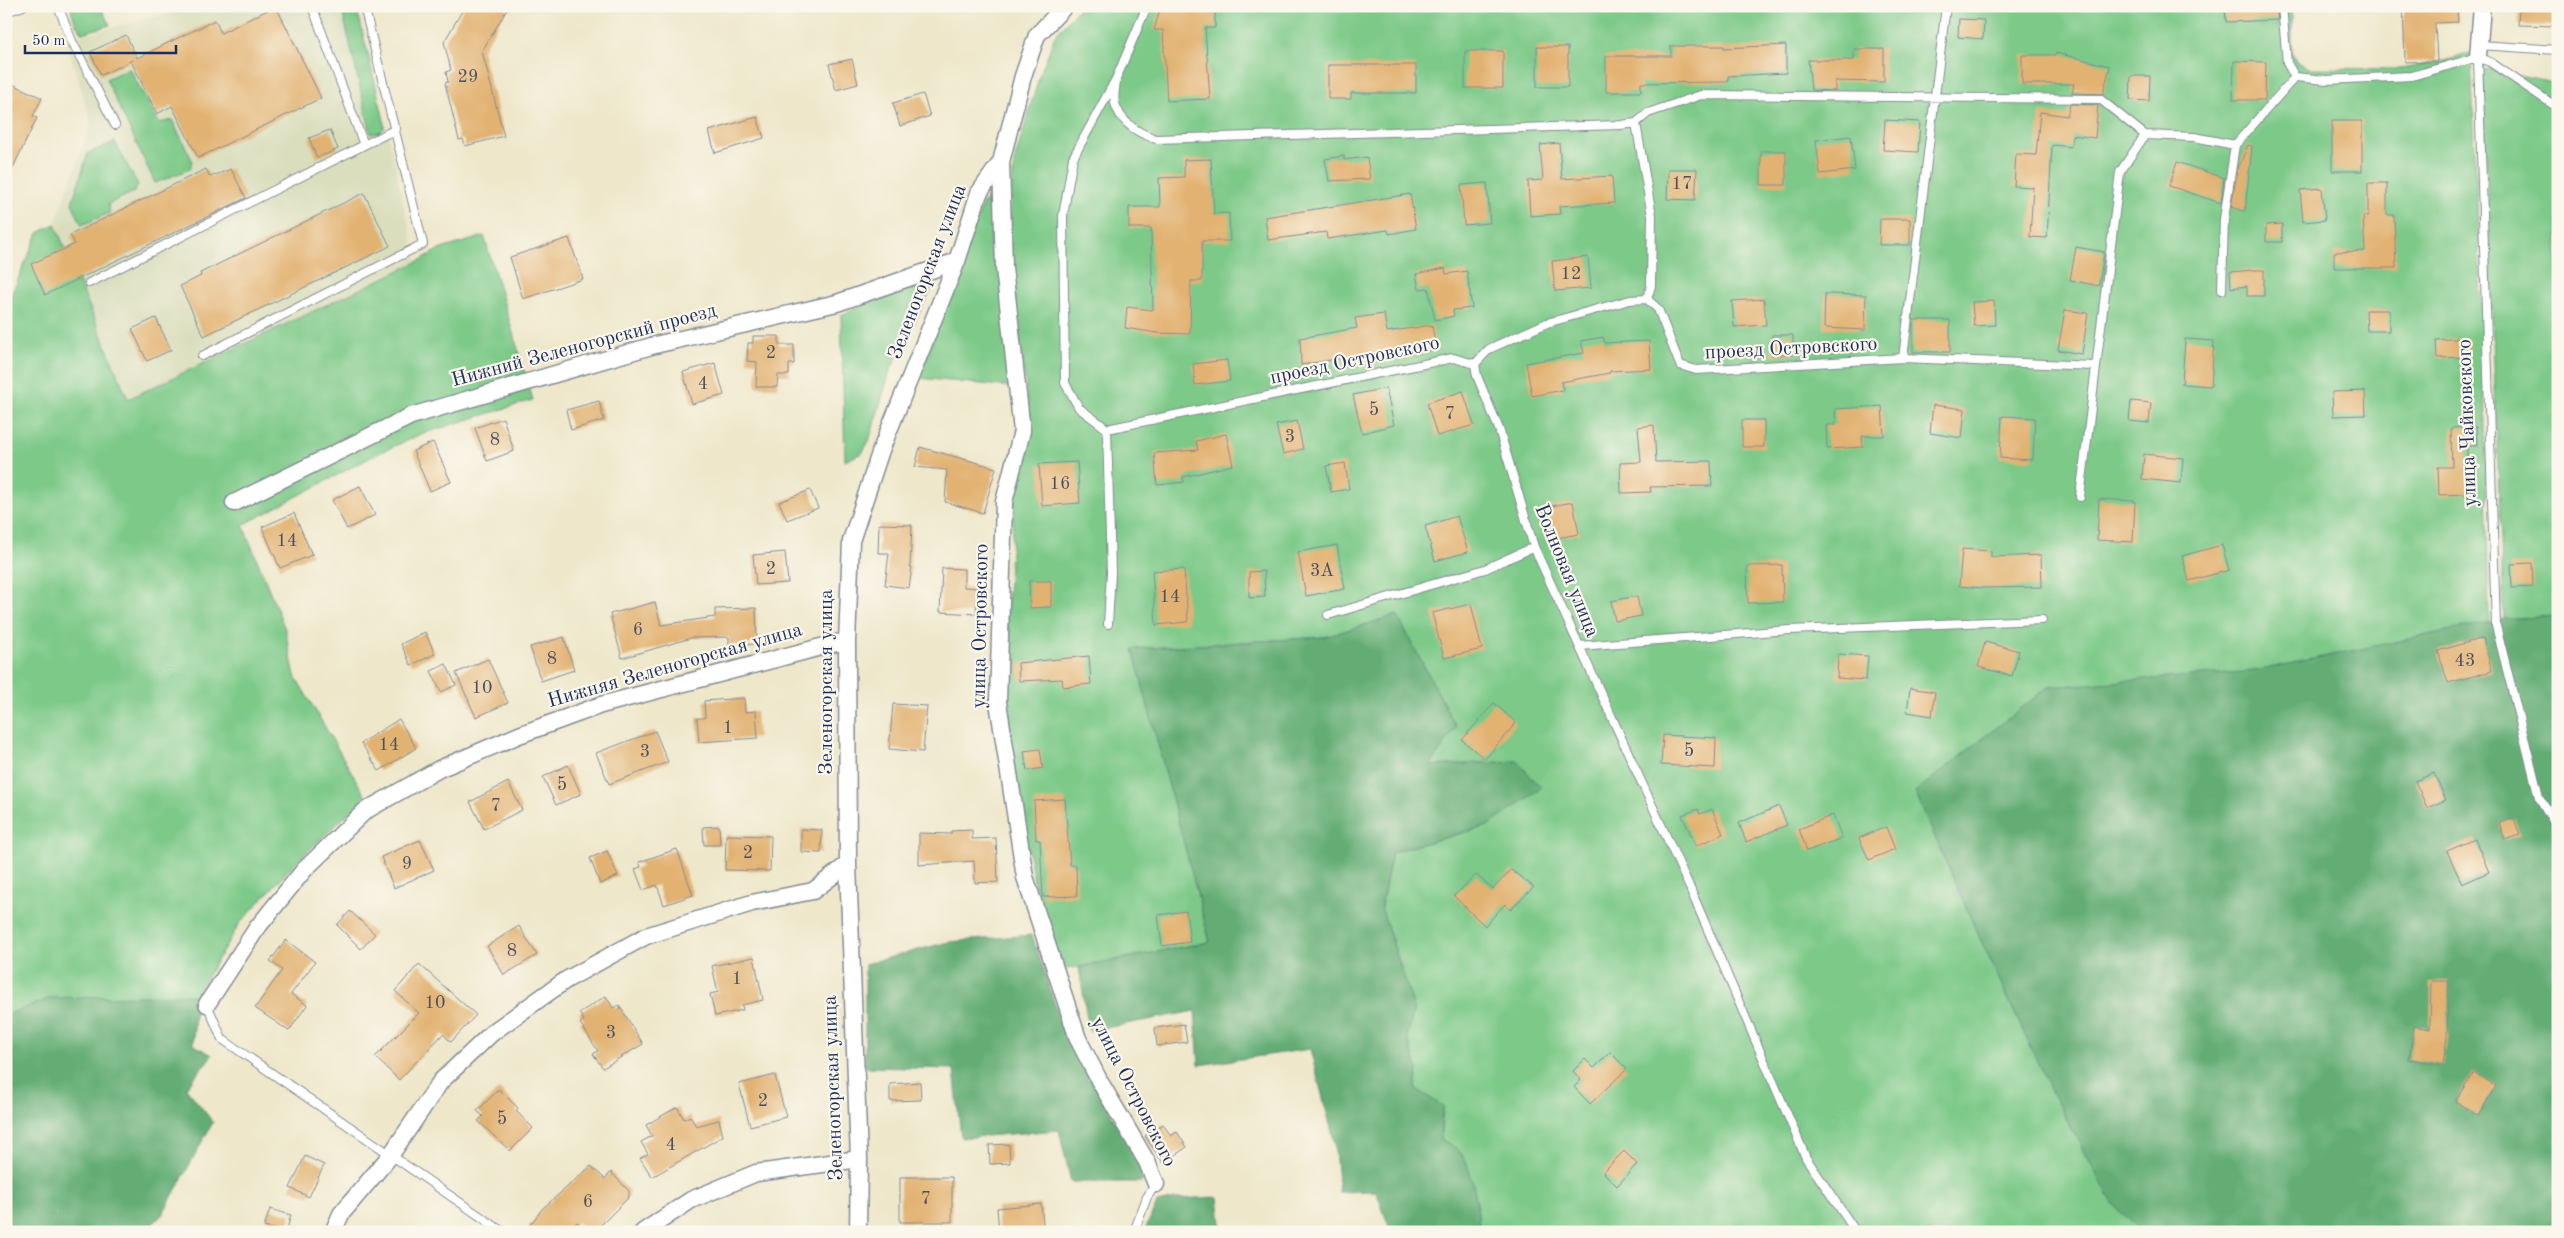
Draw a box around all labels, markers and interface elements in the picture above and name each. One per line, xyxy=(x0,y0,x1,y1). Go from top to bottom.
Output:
scale bar xyxy=(25,22,176,54)
text: 50 m xyxy=(32,34,66,49)
house number: 29 xyxy=(458,68,478,86)
house number: 17 xyxy=(1672,175,1692,193)
street label: Зеленогорская улица xyxy=(885,182,971,362)
house number: 12 xyxy=(1561,265,1581,283)
street label: Нижний Зеленогорский проезд xyxy=(449,301,719,391)
street label: проезд Островского xyxy=(1268,333,1442,389)
street label: проезд Островского xyxy=(1704,334,1878,364)
street label: улица Чайковского xyxy=(2455,339,2481,507)
house number: 2 xyxy=(766,344,776,362)
house number: 4 xyxy=(698,375,708,393)
house number: 5 xyxy=(1369,401,1379,419)
house number: 7 xyxy=(1445,405,1455,423)
house number: 3 xyxy=(1285,428,1295,446)
house number: 8 xyxy=(490,431,500,449)
house number: 16 xyxy=(1050,475,1070,493)
street label: Волновая улица xyxy=(1530,502,1602,640)
house number: 14 xyxy=(277,532,297,550)
street label: улица Островского xyxy=(970,543,992,709)
house number: 2 xyxy=(766,560,776,578)
house number: 3А xyxy=(1310,562,1334,580)
house number: 14 xyxy=(1160,588,1180,606)
street label: Зеленогорская улица xyxy=(817,589,837,775)
street label: Нижняя Зеленогорская улица xyxy=(545,620,805,712)
house number: 6 xyxy=(633,621,643,639)
house number: 8 xyxy=(547,650,557,668)
house number: 43 xyxy=(2455,652,2475,670)
house number: 10 xyxy=(472,679,492,697)
house number: 1 xyxy=(723,719,733,737)
house number: 14 xyxy=(379,736,399,754)
house number: 5 xyxy=(1684,742,1694,760)
house number: 3 xyxy=(640,743,650,761)
house number: 5 xyxy=(557,776,567,794)
house number: 7 xyxy=(491,797,501,815)
house number: 2 xyxy=(743,844,753,862)
house number: 9 xyxy=(402,855,412,873)
house number: 8 xyxy=(507,942,517,960)
house number: 1 xyxy=(732,970,742,988)
house number: 10 xyxy=(425,994,445,1012)
street label: Зеленогорская улица xyxy=(821,995,847,1181)
street label: улица Островского xyxy=(1087,1014,1179,1170)
house number: 3 xyxy=(606,1024,616,1042)
house number: 2 xyxy=(758,1092,768,1110)
house number: 5 xyxy=(497,1110,507,1128)
house number: 4 xyxy=(666,1136,676,1154)
house number: 7 xyxy=(921,1190,931,1208)
house number: 6 xyxy=(583,1193,593,1211)

